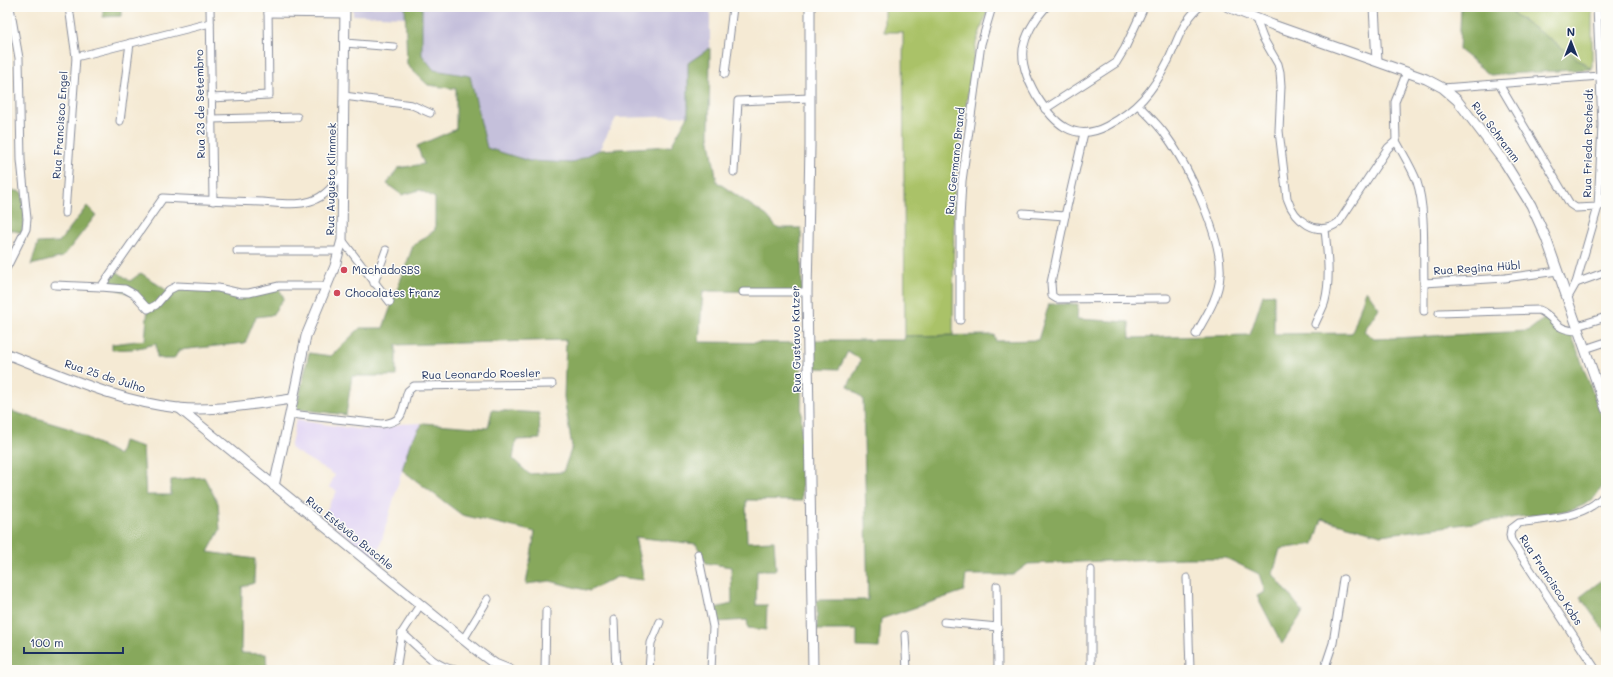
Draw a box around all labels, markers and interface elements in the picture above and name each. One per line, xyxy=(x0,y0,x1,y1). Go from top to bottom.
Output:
north arrow xyxy=(1551,22,1591,62)
text: N xyxy=(1567,24,1575,39)
street label: Rua 23 de Setembro xyxy=(191,49,208,159)
street label: Rua Francisco Engel xyxy=(48,71,71,179)
street label: Rua Frieda Pscheidt xyxy=(1579,88,1596,198)
street label: Rua Schramm xyxy=(1469,98,1524,165)
street label: Rua Germano Brand xyxy=(941,106,968,215)
street label: Rua Augusto Klimmek xyxy=(322,122,339,235)
street label: Rua Regina Hübl xyxy=(1433,257,1521,278)
place label: MachadoSBS xyxy=(352,262,420,277)
marker: MachadoSBS xyxy=(339,265,349,275)
place label: Chocolates Franz xyxy=(345,285,439,300)
street label: Rua Gustavo Katzer xyxy=(787,285,804,393)
marker: Chocolates Franz xyxy=(332,288,342,298)
street label: Rua 25 de Julho xyxy=(63,355,148,396)
street label: Rua Leonardo Roesler xyxy=(421,365,541,382)
street label: Rua Estêvão Buschle xyxy=(303,492,398,573)
street label: Rua Francisco Kobs xyxy=(1516,531,1586,628)
scale bar xyxy=(24,629,123,655)
text: 100 m xyxy=(30,634,64,650)

